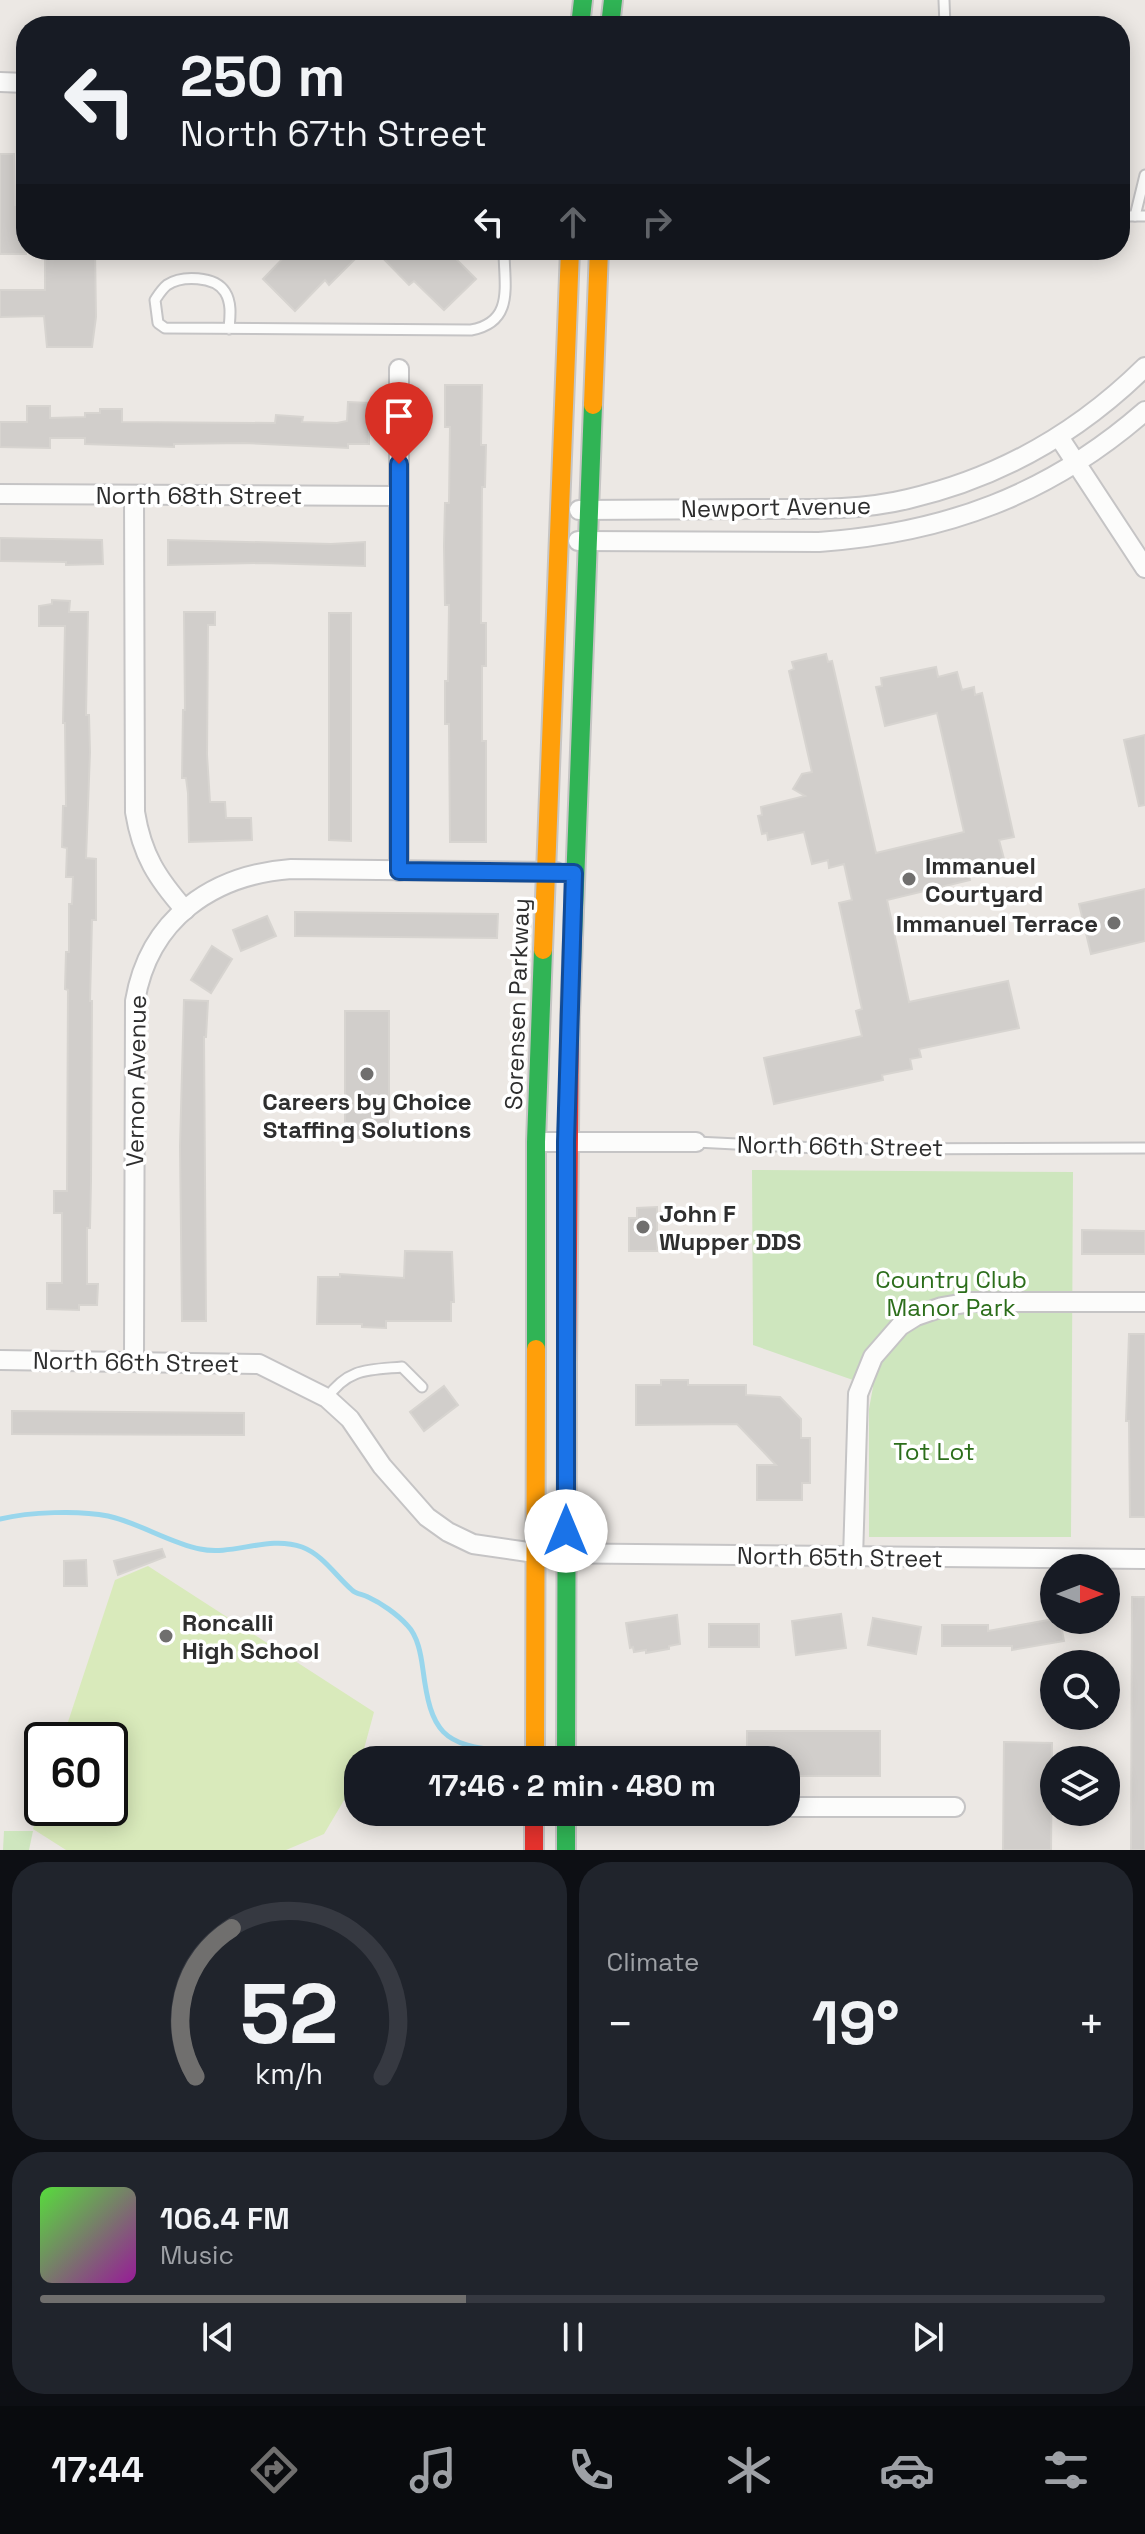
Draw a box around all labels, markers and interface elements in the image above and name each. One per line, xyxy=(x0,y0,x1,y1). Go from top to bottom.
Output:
text: 250 m xyxy=(180,41,345,112)
icon: left xyxy=(48,48,152,152)
text: North 67th Street xyxy=(180,111,487,157)
icon: left xyxy=(467,200,511,244)
icon: ahead xyxy=(551,200,595,244)
icon: right xyxy=(635,200,679,244)
pin xyxy=(365,382,433,464)
icon: arrive xyxy=(377,394,421,438)
street label: North 68th Street xyxy=(96,480,302,511)
street label: Newport Avenue xyxy=(681,490,871,524)
place label: Immanuel Courtyard xyxy=(925,850,1043,909)
marker: Immanuel Courtyard xyxy=(900,870,918,888)
street label: Sorensen Parkway xyxy=(498,898,536,1110)
place label: Immanuel Terrace xyxy=(896,908,1098,939)
marker: Immanuel Terrace xyxy=(1105,914,1123,932)
street label: Vernon Avenue xyxy=(119,995,153,1167)
marker: Careers by Choice Staffing Solutions xyxy=(358,1065,376,1083)
place label: Careers by Choice Staffing Solutions xyxy=(262,1086,472,1145)
street label: North 66th Street xyxy=(737,1129,943,1163)
place label: John F Wupper DDS xyxy=(659,1198,801,1257)
marker: John F Wupper DDS xyxy=(634,1218,652,1236)
park label: Country Club Manor Park xyxy=(875,1264,1027,1323)
street label: North 66th Street xyxy=(33,1345,239,1379)
park label: Tot Lot xyxy=(893,1436,975,1467)
position arrow xyxy=(524,1489,608,1573)
street label: North 65th Street xyxy=(737,1540,943,1574)
north arrow xyxy=(1040,1554,1120,1634)
map controls xyxy=(1040,1554,1120,1826)
place label: Roncalli High School xyxy=(182,1607,319,1666)
marker: Roncalli High School xyxy=(157,1627,175,1645)
button: search xyxy=(1040,1650,1120,1730)
speed limit sign: 60 xyxy=(24,1722,128,1826)
button: layers xyxy=(1040,1746,1120,1826)
text: 17:46 · 2 min · 480 m xyxy=(428,1766,716,1805)
text: Climate xyxy=(607,1945,699,1979)
text: 52 xyxy=(240,1961,339,2067)
text: 19° xyxy=(812,1985,900,2062)
text: − xyxy=(607,1996,634,2052)
text: + xyxy=(1078,1996,1105,2052)
text: km/h xyxy=(255,2056,323,2092)
text: 106.4 FM xyxy=(160,2199,290,2238)
text: Music xyxy=(160,2238,234,2272)
icon: previous xyxy=(196,2315,240,2359)
icon: pause xyxy=(551,2315,595,2359)
icon: next xyxy=(906,2315,950,2359)
icon: directions xyxy=(246,2442,302,2498)
icon: music xyxy=(405,2442,461,2498)
icon: phone xyxy=(563,2442,619,2498)
icon: climate xyxy=(721,2442,777,2498)
icon: car xyxy=(879,2442,935,2498)
icon: filters xyxy=(1038,2442,1094,2498)
text: 17:44 xyxy=(51,2447,144,2493)

